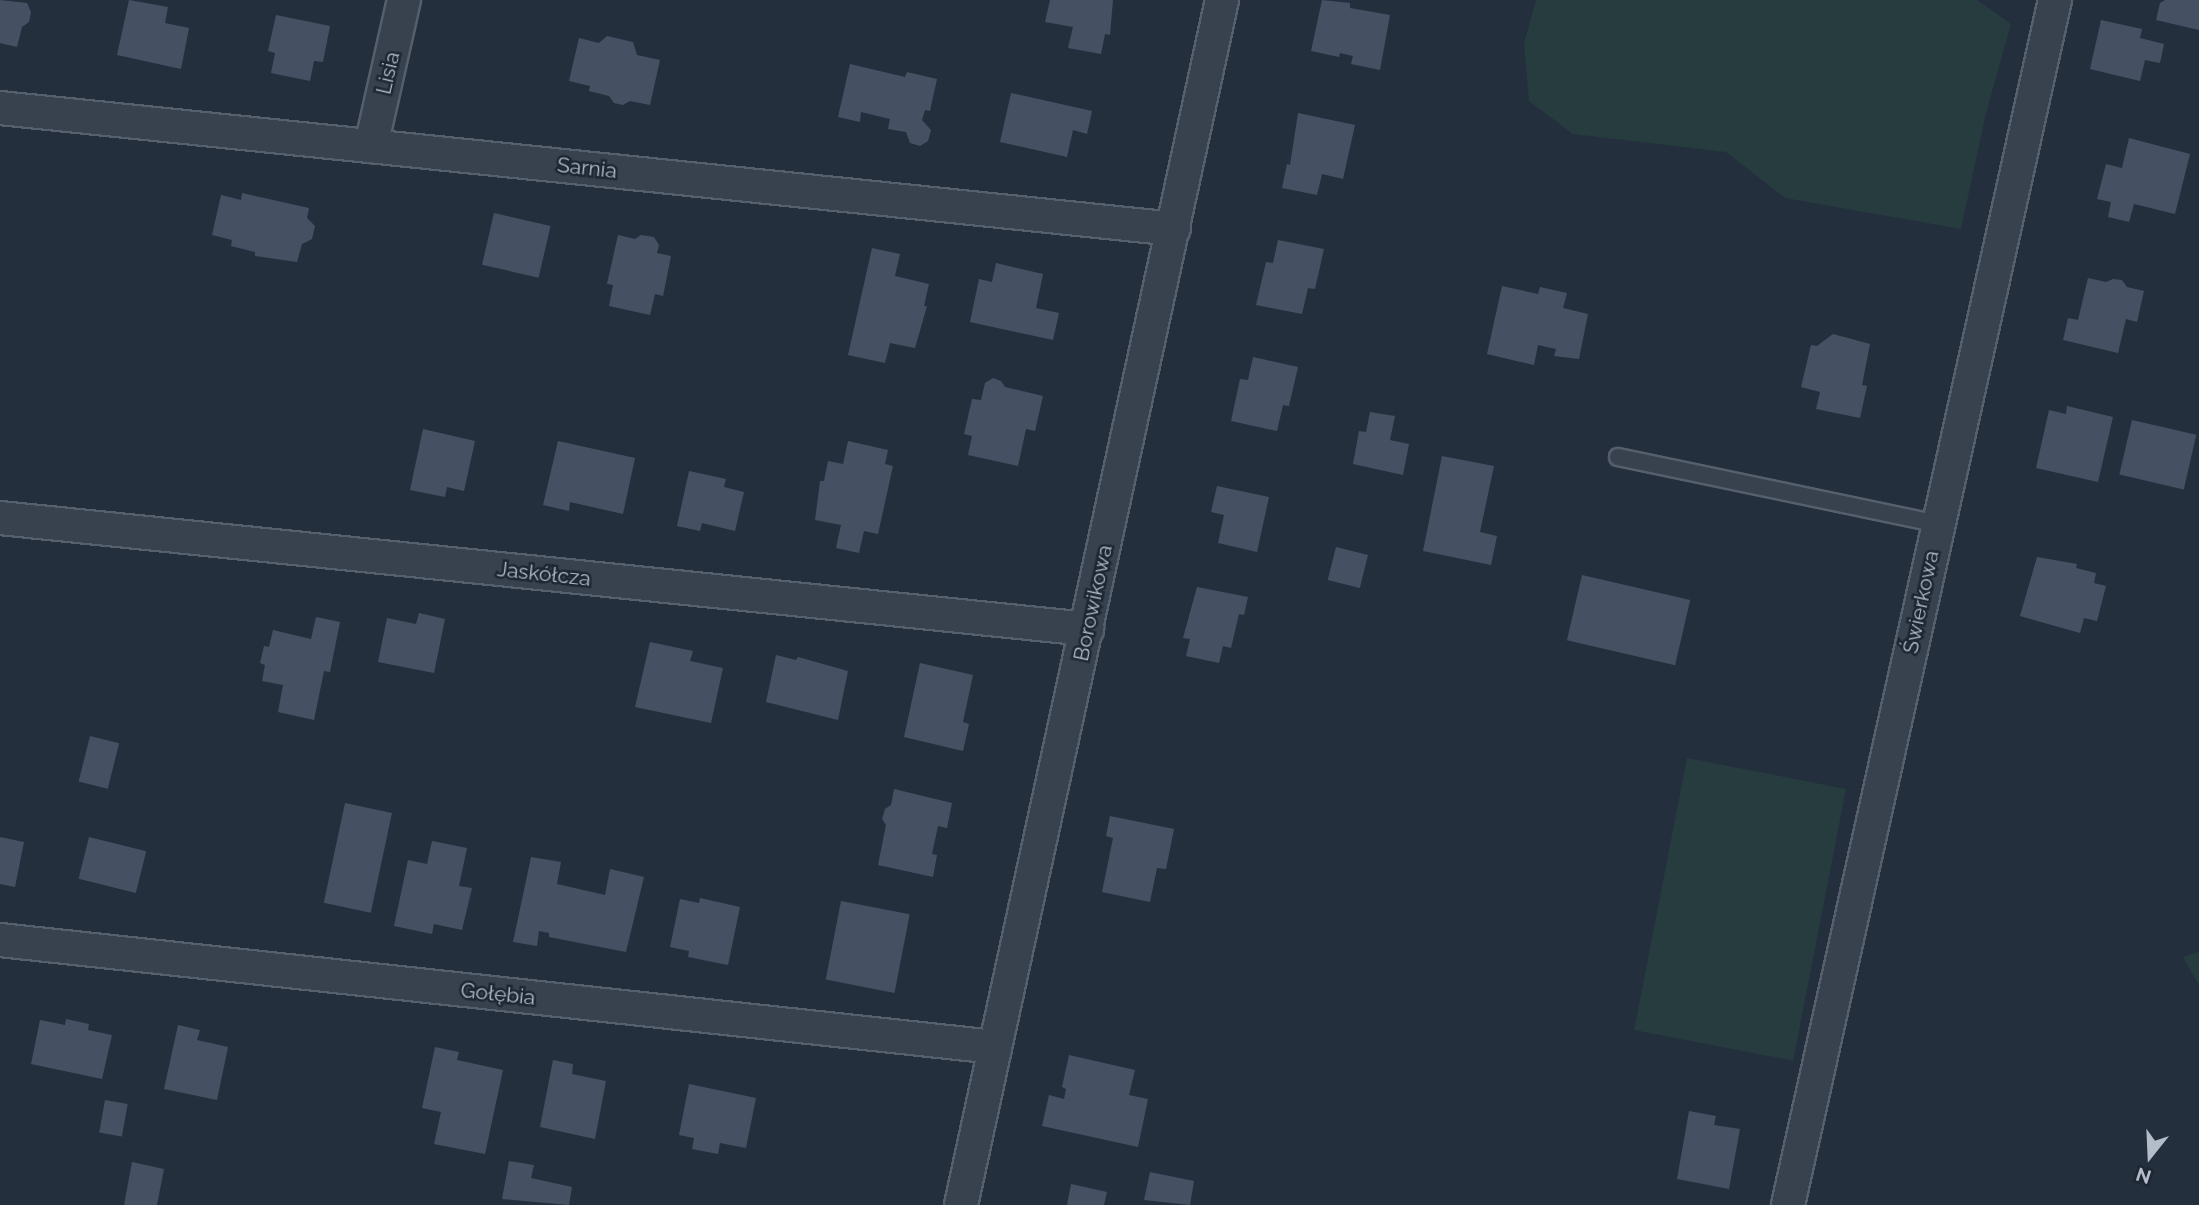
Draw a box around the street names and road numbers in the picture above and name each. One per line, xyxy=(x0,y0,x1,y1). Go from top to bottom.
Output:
street label: Lisia xyxy=(371,49,405,97)
street label: Sarnia xyxy=(556,152,618,184)
street label: Borowikowa xyxy=(1068,543,1118,663)
street label: Świerkowa xyxy=(1898,548,1944,656)
street label: Jaskółcza xyxy=(496,557,592,591)
street label: Gołębia xyxy=(459,978,537,1010)

